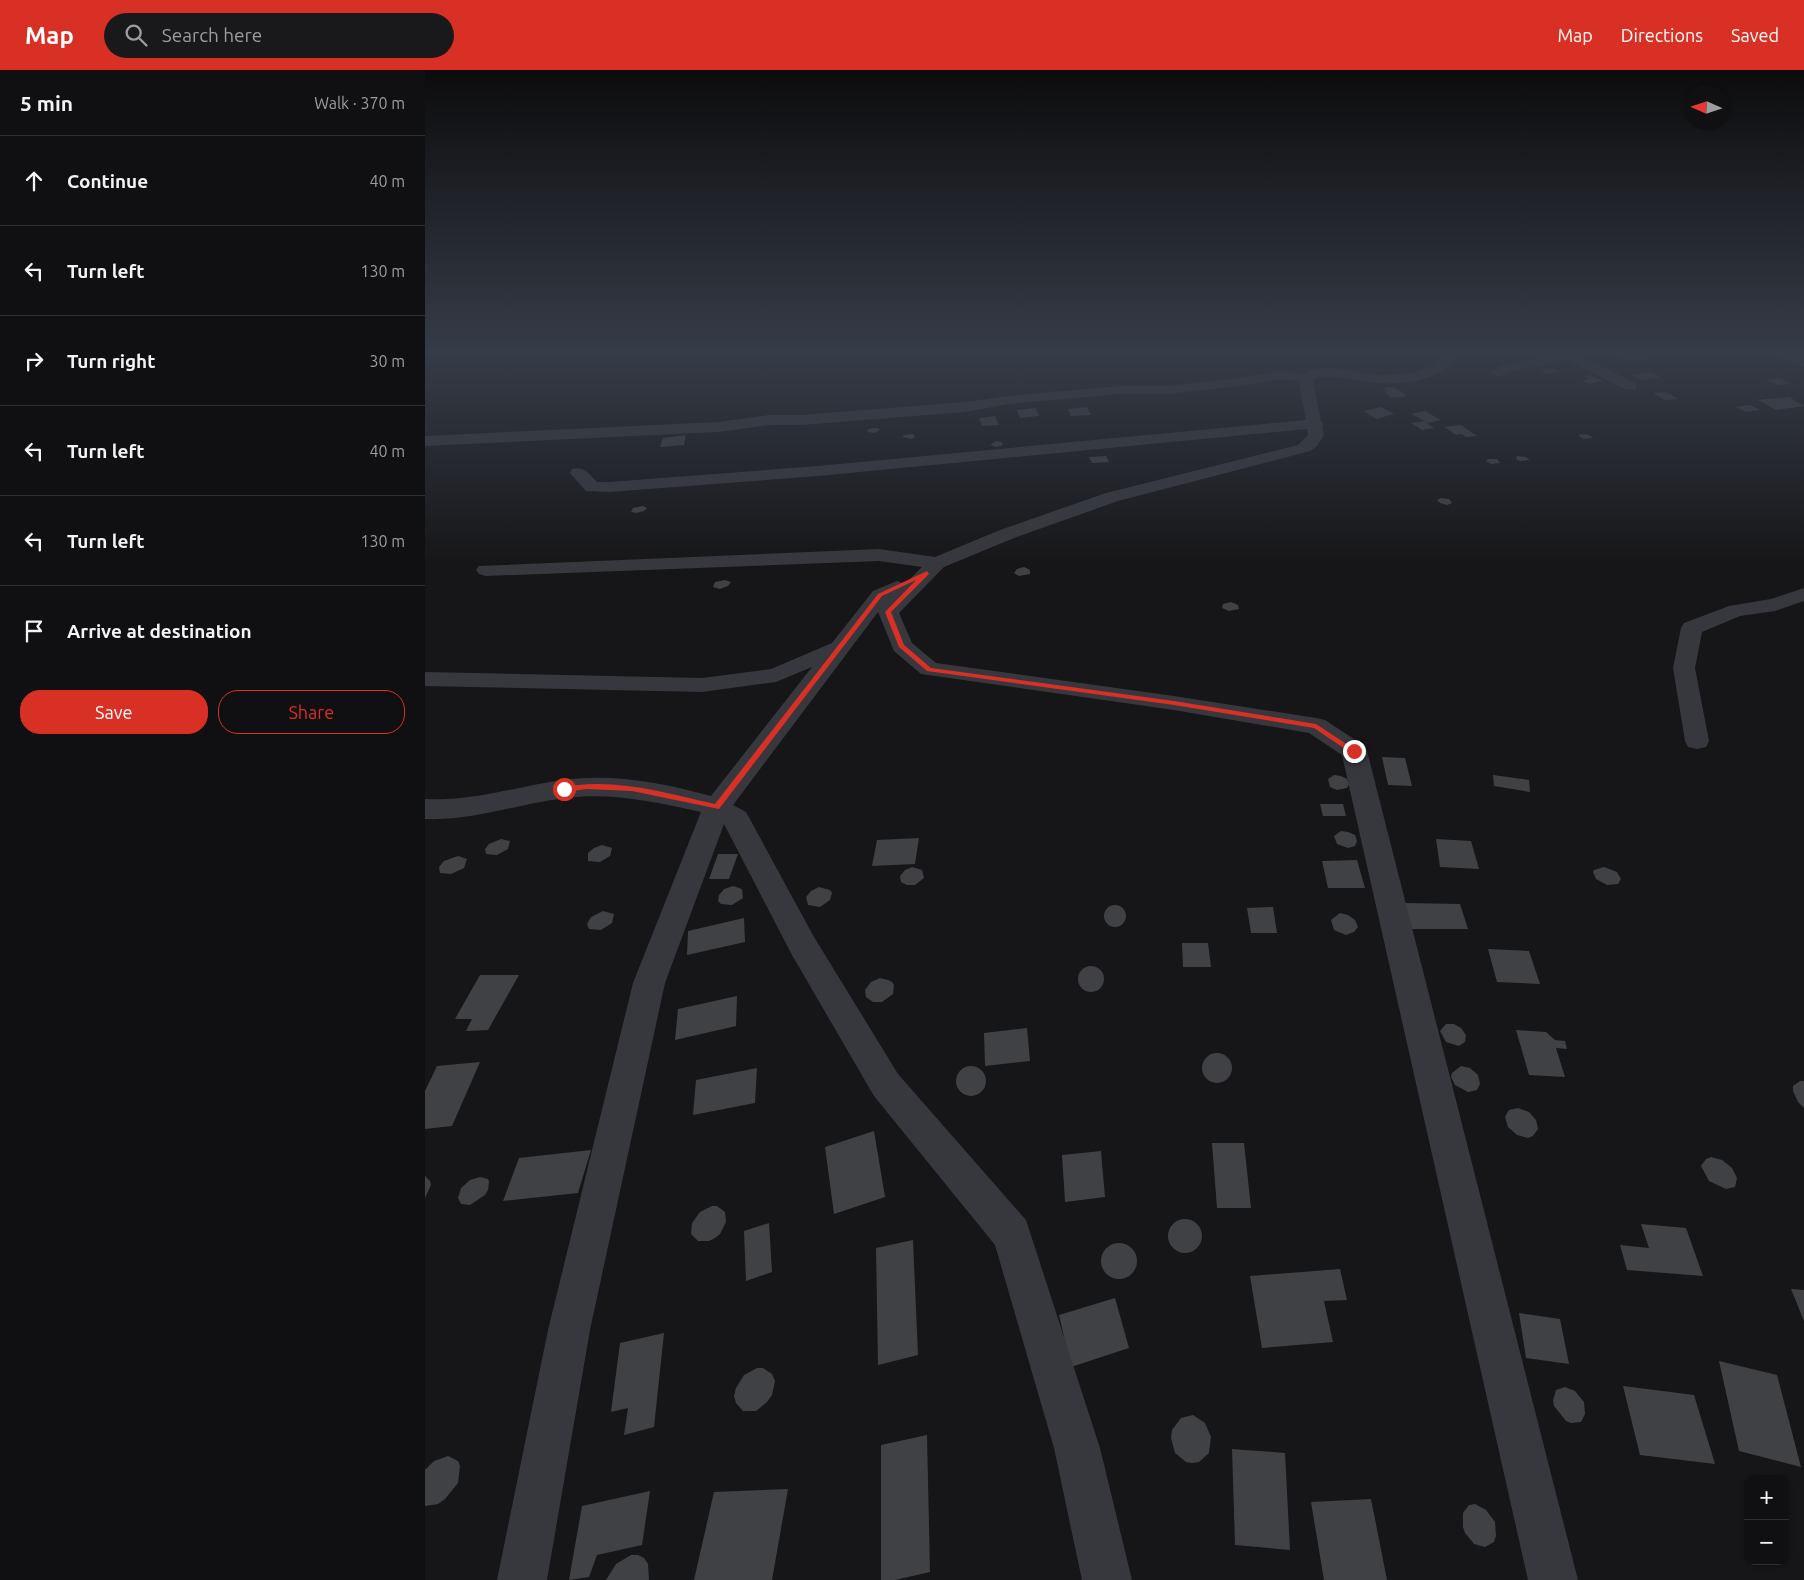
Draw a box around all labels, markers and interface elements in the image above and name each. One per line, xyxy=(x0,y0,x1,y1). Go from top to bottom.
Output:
search box xyxy=(104,13,454,58)
icon: search xyxy=(122,21,150,49)
text: Map xyxy=(25,22,74,49)
text: Search here xyxy=(162,24,262,46)
text: Map xyxy=(1557,25,1593,45)
text: Directions xyxy=(1621,25,1703,45)
text: Saved xyxy=(1731,25,1779,45)
north arrow xyxy=(1684,85,1729,130)
text: 5 min xyxy=(20,91,73,115)
text: Walk · 370 m xyxy=(314,94,405,112)
icon: ahead xyxy=(20,167,48,195)
text: Continue xyxy=(67,170,148,192)
text: 40 m xyxy=(369,172,405,190)
icon: left xyxy=(20,257,48,285)
text: Turn left xyxy=(67,260,145,282)
text: 130 m xyxy=(360,262,405,280)
icon: right xyxy=(20,347,48,375)
text: Turn right xyxy=(67,350,155,372)
text: 30 m xyxy=(369,352,405,370)
icon: left xyxy=(20,437,48,465)
text: Turn left xyxy=(67,440,145,462)
text: 40 m xyxy=(369,442,405,460)
icon: left xyxy=(20,527,48,555)
text: Turn left xyxy=(67,530,145,552)
text: 130 m xyxy=(360,532,405,550)
icon: arrive xyxy=(20,617,48,645)
text: Arrive at destination xyxy=(67,620,252,642)
button: Save xyxy=(20,690,208,734)
button: Share xyxy=(218,690,405,734)
route end xyxy=(1343,740,1366,763)
route start xyxy=(553,778,576,801)
map controls xyxy=(1744,1475,1789,1565)
button: + xyxy=(1744,1475,1789,1520)
button: − xyxy=(1744,1520,1789,1565)

